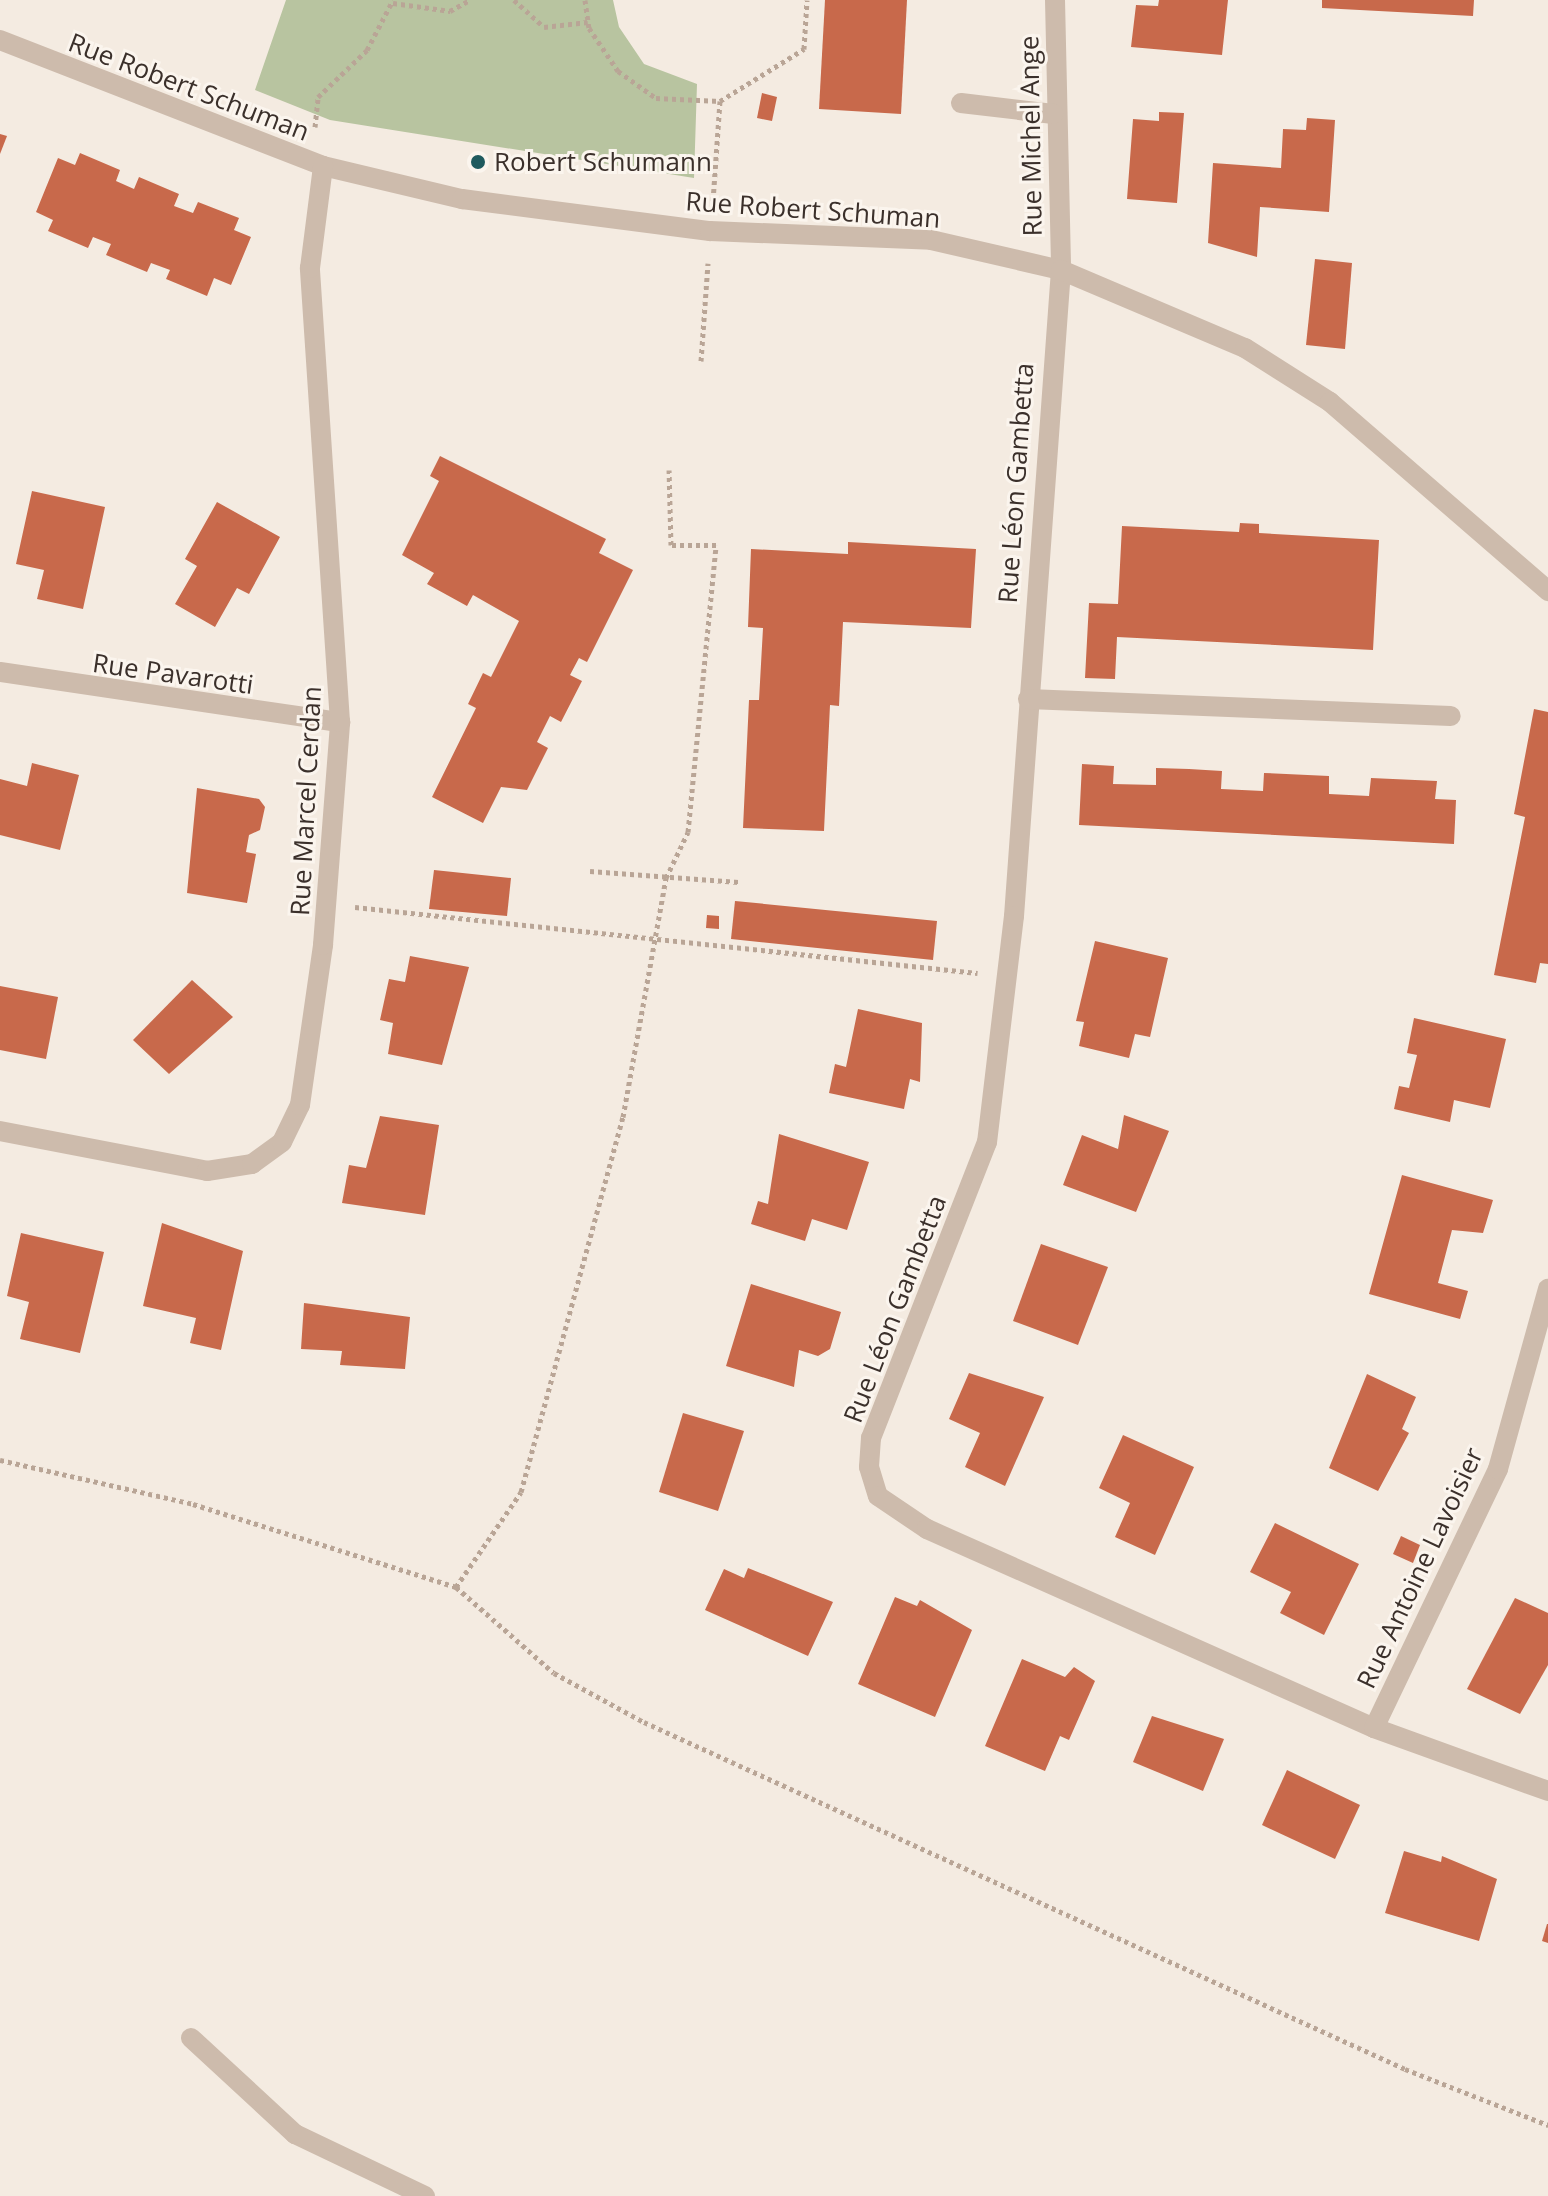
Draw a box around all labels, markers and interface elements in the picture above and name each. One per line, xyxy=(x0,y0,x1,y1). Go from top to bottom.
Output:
street label: Rue Robert Schuman xyxy=(64,27,314,147)
street label: Rue Michel Ange xyxy=(1014,35,1048,237)
place label: Robert Schumann xyxy=(494,146,712,178)
marker: Robert Schumann xyxy=(469,153,487,171)
street label: Rue Robert Schuman xyxy=(685,186,941,234)
street label: Rue Léon Gambetta xyxy=(992,362,1040,604)
street label: Rue Pavarotti xyxy=(91,647,255,701)
street label: Rue Marcel Cerdan xyxy=(284,685,328,917)
street label: Rue Léon Gambetta xyxy=(837,1191,953,1427)
street label: Rue Antoine Lavoisier xyxy=(1351,1443,1489,1693)

